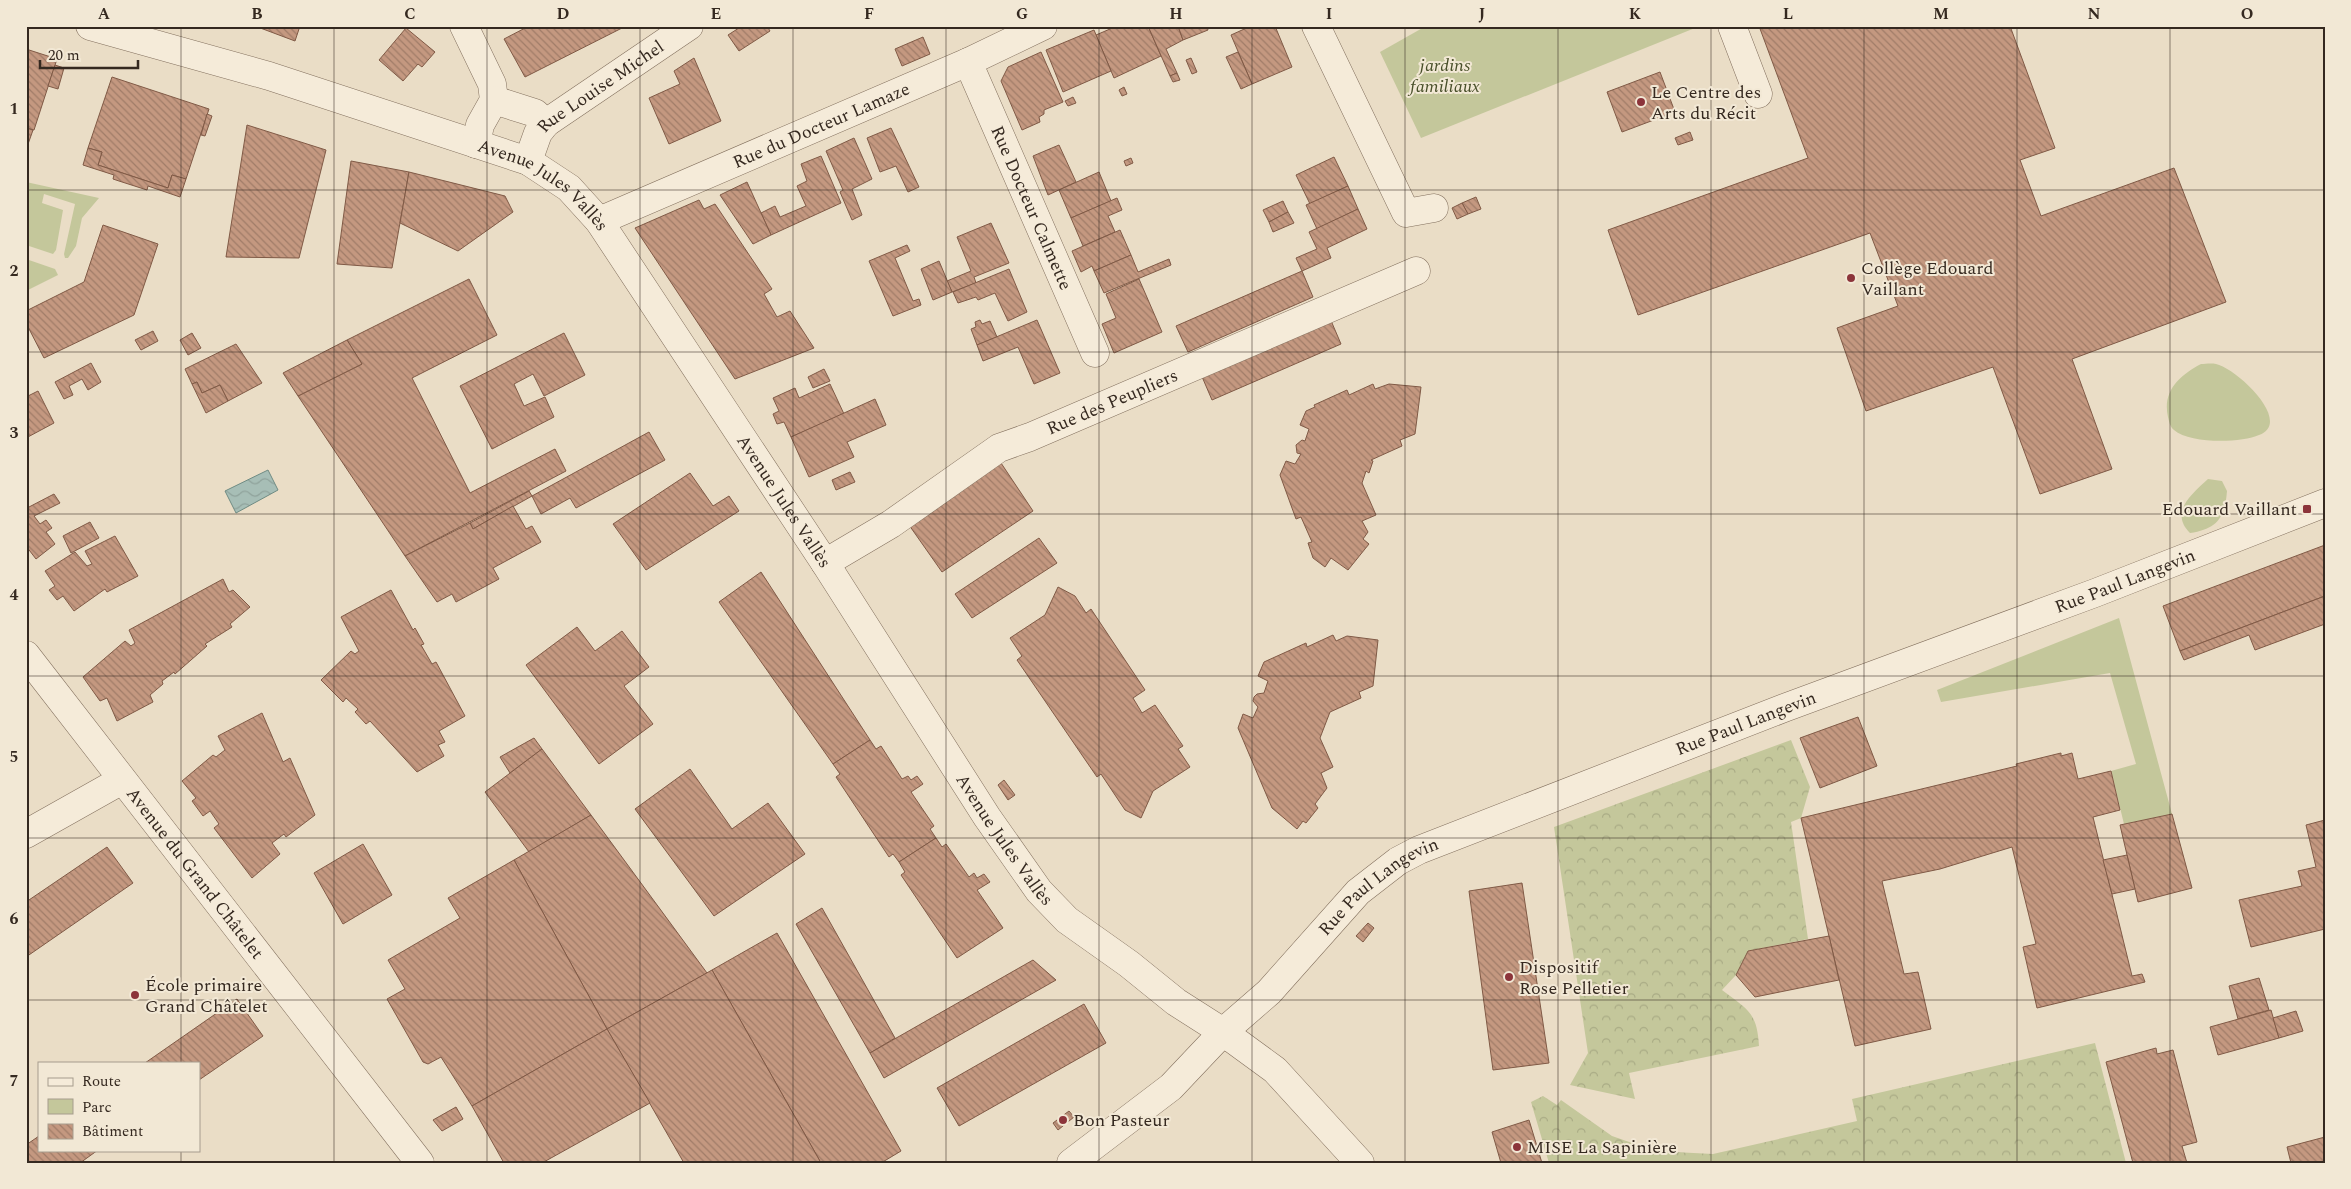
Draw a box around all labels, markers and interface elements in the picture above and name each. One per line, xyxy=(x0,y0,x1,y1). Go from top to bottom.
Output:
text: A xyxy=(98,2,111,26)
text: B xyxy=(251,2,263,26)
text: C xyxy=(404,2,416,26)
text: D xyxy=(557,2,570,26)
text: E xyxy=(711,2,721,26)
text: F xyxy=(864,2,874,26)
text: G xyxy=(1016,2,1028,26)
text: H xyxy=(1169,2,1183,26)
text: I xyxy=(1326,2,1332,26)
text: J xyxy=(1479,2,1486,26)
text: K xyxy=(1629,2,1642,26)
text: L xyxy=(1783,2,1793,26)
text: M xyxy=(1933,2,1949,26)
text: N xyxy=(2087,2,2101,26)
text: O xyxy=(2241,2,2253,26)
street label: Rue Louise Michel xyxy=(530,33,669,139)
scale bar xyxy=(40,38,138,70)
text: 20 m xyxy=(48,44,80,67)
park label: jardins familiaux xyxy=(1407,52,1480,100)
street label: Rue du Docteur Lamaze xyxy=(728,75,914,175)
place label: Le Centre des Arts du Récit xyxy=(1651,79,1761,127)
marker: Le Centre des Arts du Récit xyxy=(1635,96,1647,108)
text: 1 xyxy=(10,97,18,121)
street label: Rue Docteur Calmette xyxy=(984,121,1079,294)
street label: Avenue Jules Vallès xyxy=(474,132,616,236)
place label: Collège Edouard Vaillant xyxy=(1861,255,1994,303)
text: 2 xyxy=(10,259,19,283)
marker: Collège Edouard Vaillant xyxy=(1845,272,1857,284)
street label: Rue des Peupliers xyxy=(1042,361,1182,442)
text: 3 xyxy=(10,421,19,445)
street label: Avenue Jules Vallès xyxy=(730,429,838,573)
place label: Edouard Vaillant xyxy=(2162,496,2297,523)
marker: Edouard Vaillant xyxy=(2301,503,2313,515)
street label: Rue Paul Langevin xyxy=(2051,542,2199,620)
text: 4 xyxy=(10,583,19,607)
street label: Rue Paul Langevin xyxy=(1671,684,1820,762)
text: 5 xyxy=(10,745,18,769)
street label: Avenue Jules Vallès xyxy=(949,768,1060,912)
street label: Avenue du Grand Châtelet xyxy=(120,781,271,965)
street label: Rue Paul Langevin xyxy=(1312,830,1443,942)
text: 6 xyxy=(10,907,19,931)
place label: Dispositif Rose Pelletier xyxy=(1519,954,1629,1002)
marker: Dispositif Rose Pelletier xyxy=(1503,971,1515,983)
place label: École primaire Grand Châtelet xyxy=(145,972,268,1020)
marker: École primaire Grand Châtelet xyxy=(129,989,141,1001)
legend xyxy=(38,1062,200,1152)
text: 7 xyxy=(10,1069,19,1093)
text: Route xyxy=(82,1070,121,1093)
text: Parc xyxy=(82,1096,112,1119)
place label: Bon Pasteur xyxy=(1073,1107,1170,1134)
marker: Bon Pasteur xyxy=(1057,1114,1069,1126)
text: Bâtiment xyxy=(82,1120,143,1143)
place label: MISE La Sapinière xyxy=(1527,1134,1677,1161)
marker: MISE La Sapinière xyxy=(1511,1141,1523,1153)

